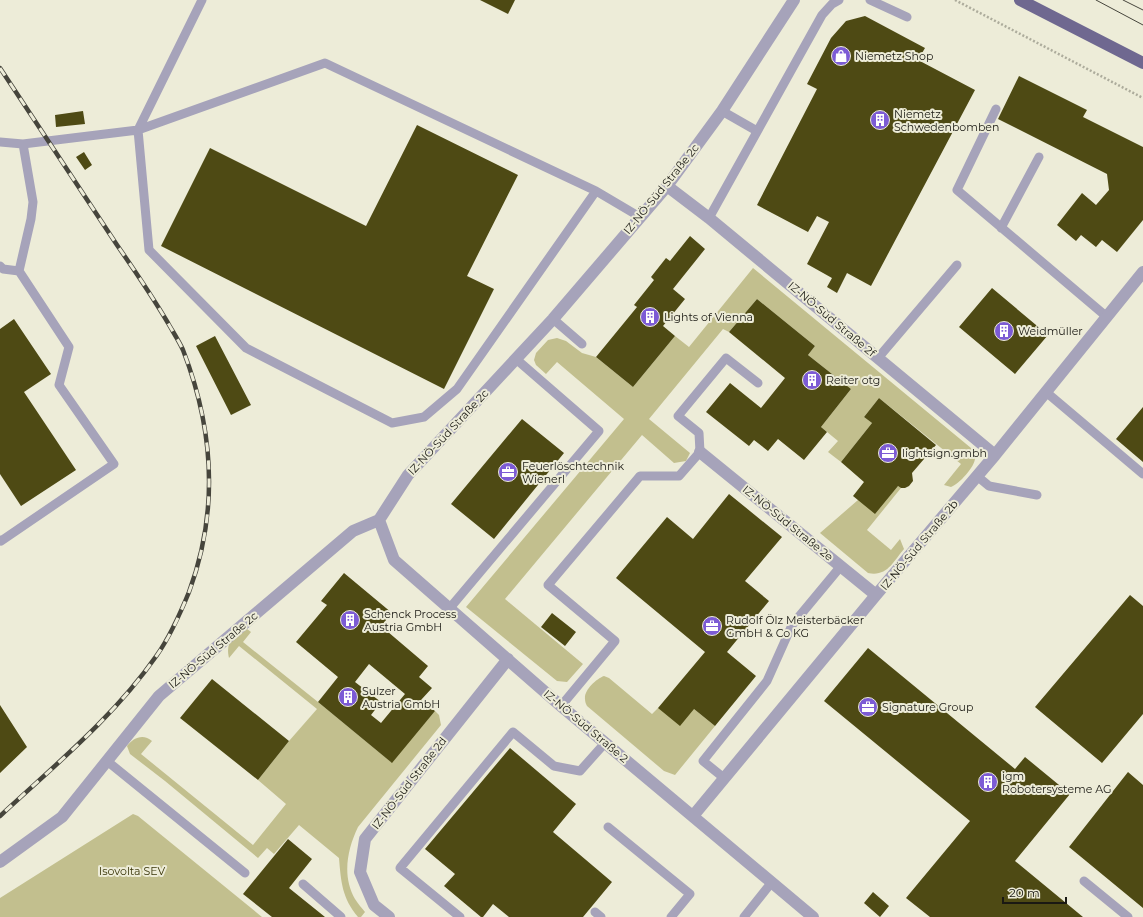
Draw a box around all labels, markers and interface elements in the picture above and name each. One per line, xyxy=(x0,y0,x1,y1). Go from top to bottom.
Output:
shop icon: Niemetz Shop xyxy=(830,45,852,67)
place label: Niemetz Shop xyxy=(855,49,933,63)
place label: Niemetz Schwedenbomben xyxy=(894,107,999,134)
building icon: Niemetz Schwedenbomben xyxy=(869,109,891,131)
street label: IZ-NÖ-Süd Straße 2c xyxy=(620,141,702,237)
street label: IZ-NÖ-Süd Straße 2f xyxy=(785,278,880,360)
building icon: Lights of Vienna xyxy=(639,306,661,328)
place label: Lights of Vienna xyxy=(664,310,753,324)
building icon: Weidmüller xyxy=(993,320,1015,342)
place label: Weidmüller xyxy=(1018,324,1083,338)
building icon: Reiter otg xyxy=(801,369,823,391)
place label: Reiter otg xyxy=(826,373,880,387)
street label: IZ-NÖ-Süd Straße 2c xyxy=(405,386,491,478)
office icon: lightsign.gmbh xyxy=(877,442,899,464)
place label: lightsign.gmbh xyxy=(902,446,987,460)
place label: Feuerlöschtechnik Wienerl xyxy=(522,459,624,486)
office icon: Feuerlöschtechnik Wienerl xyxy=(497,461,519,483)
street label: IZ-NÖ-Süd Straße 2e xyxy=(740,482,836,564)
street label: IZ-NÖ-Süd Straße 2b xyxy=(877,497,961,593)
place label: Schenck Process Austria GmbH xyxy=(364,607,457,634)
street label: IZ-NÖ-Süd Straße 2c xyxy=(166,609,260,691)
building icon: Schenck Process Austria GmbH xyxy=(339,609,361,631)
place label: Rudolf Ölz Meisterbäcker GmbH & Co KG xyxy=(726,613,864,640)
office icon: Rudolf Ölz Meisterbäcker GmbH & Co KG xyxy=(701,615,723,637)
place label: Sulzer Austria GmbH xyxy=(362,684,440,711)
building icon: Sulzer Austria GmbH xyxy=(337,686,359,708)
street label: IZ-NÖ-Süd Straße 2 xyxy=(541,687,631,765)
office icon: Signature Group xyxy=(857,696,879,718)
place label: Signature Group xyxy=(882,700,973,714)
street label: IZ-NÖ-Süd Straße 2d xyxy=(369,734,449,832)
place label: igm Robotersysteme AG xyxy=(1002,769,1112,796)
building icon: igm Robotersysteme AG xyxy=(977,771,999,793)
park label: Isovolta SEV xyxy=(99,864,165,878)
scale bar xyxy=(1003,879,1066,905)
text: 20 m xyxy=(1009,885,1040,900)

